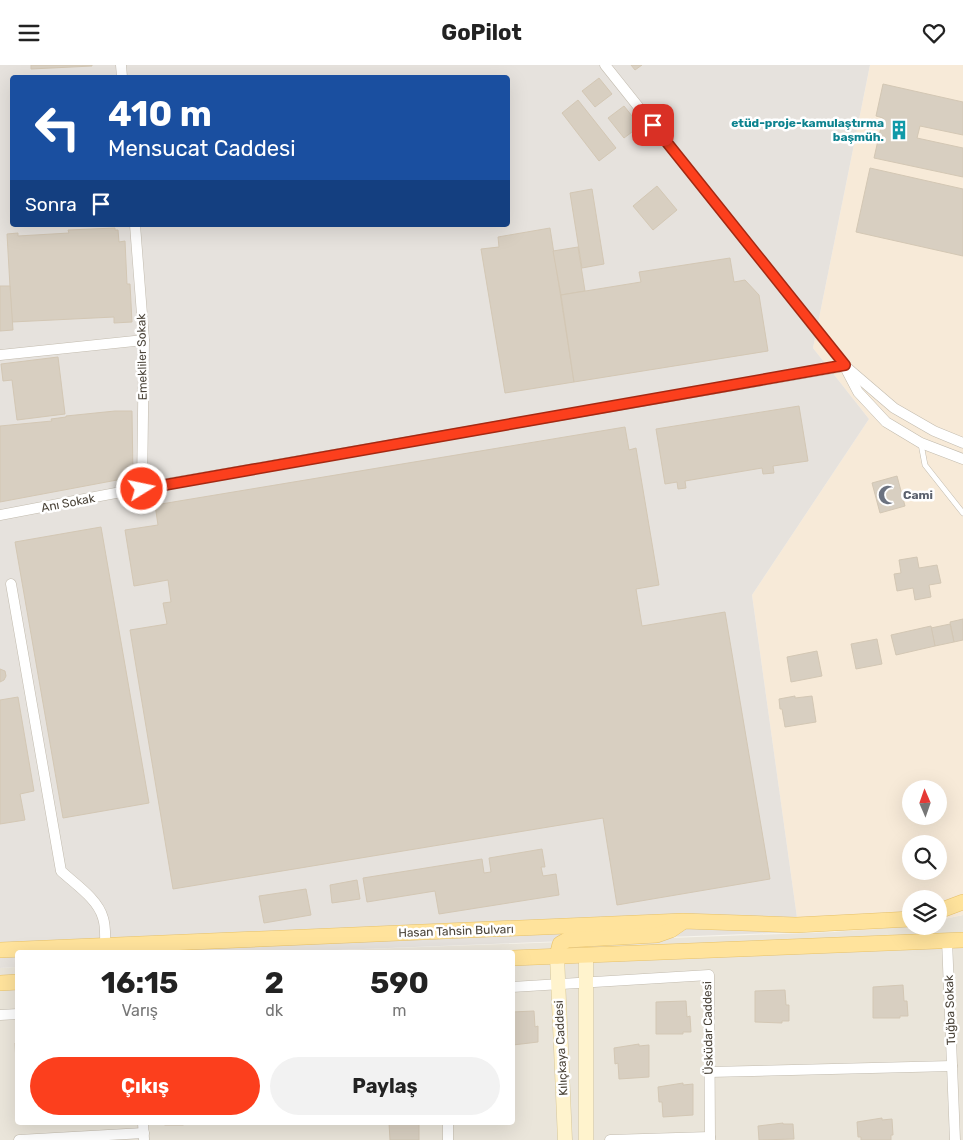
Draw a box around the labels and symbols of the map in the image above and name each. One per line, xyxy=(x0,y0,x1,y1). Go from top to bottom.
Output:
pin xyxy=(632,104,674,146)
place label: etüd-proje-kamulaştırma başmüh. xyxy=(731,116,884,144)
building icon: etüd-proje-kamulaştırma başmüh. xyxy=(888,119,910,141)
street label: Emekliler Sokak xyxy=(134,313,150,401)
position arrow xyxy=(115,462,167,514)
mosque icon: Cami xyxy=(877,484,899,506)
place label: Cami xyxy=(903,488,933,502)
street label: Anı Sokak xyxy=(40,491,97,515)
north arrow xyxy=(902,780,948,825)
street label: Hasan Tahsin Bulvarı xyxy=(398,922,514,940)
street label: Tuğba Sokak xyxy=(942,974,958,1045)
street label: Üsküdar Caddesi xyxy=(700,981,716,1075)
street label: Kılıçkaya Caddesi xyxy=(552,1000,570,1096)

